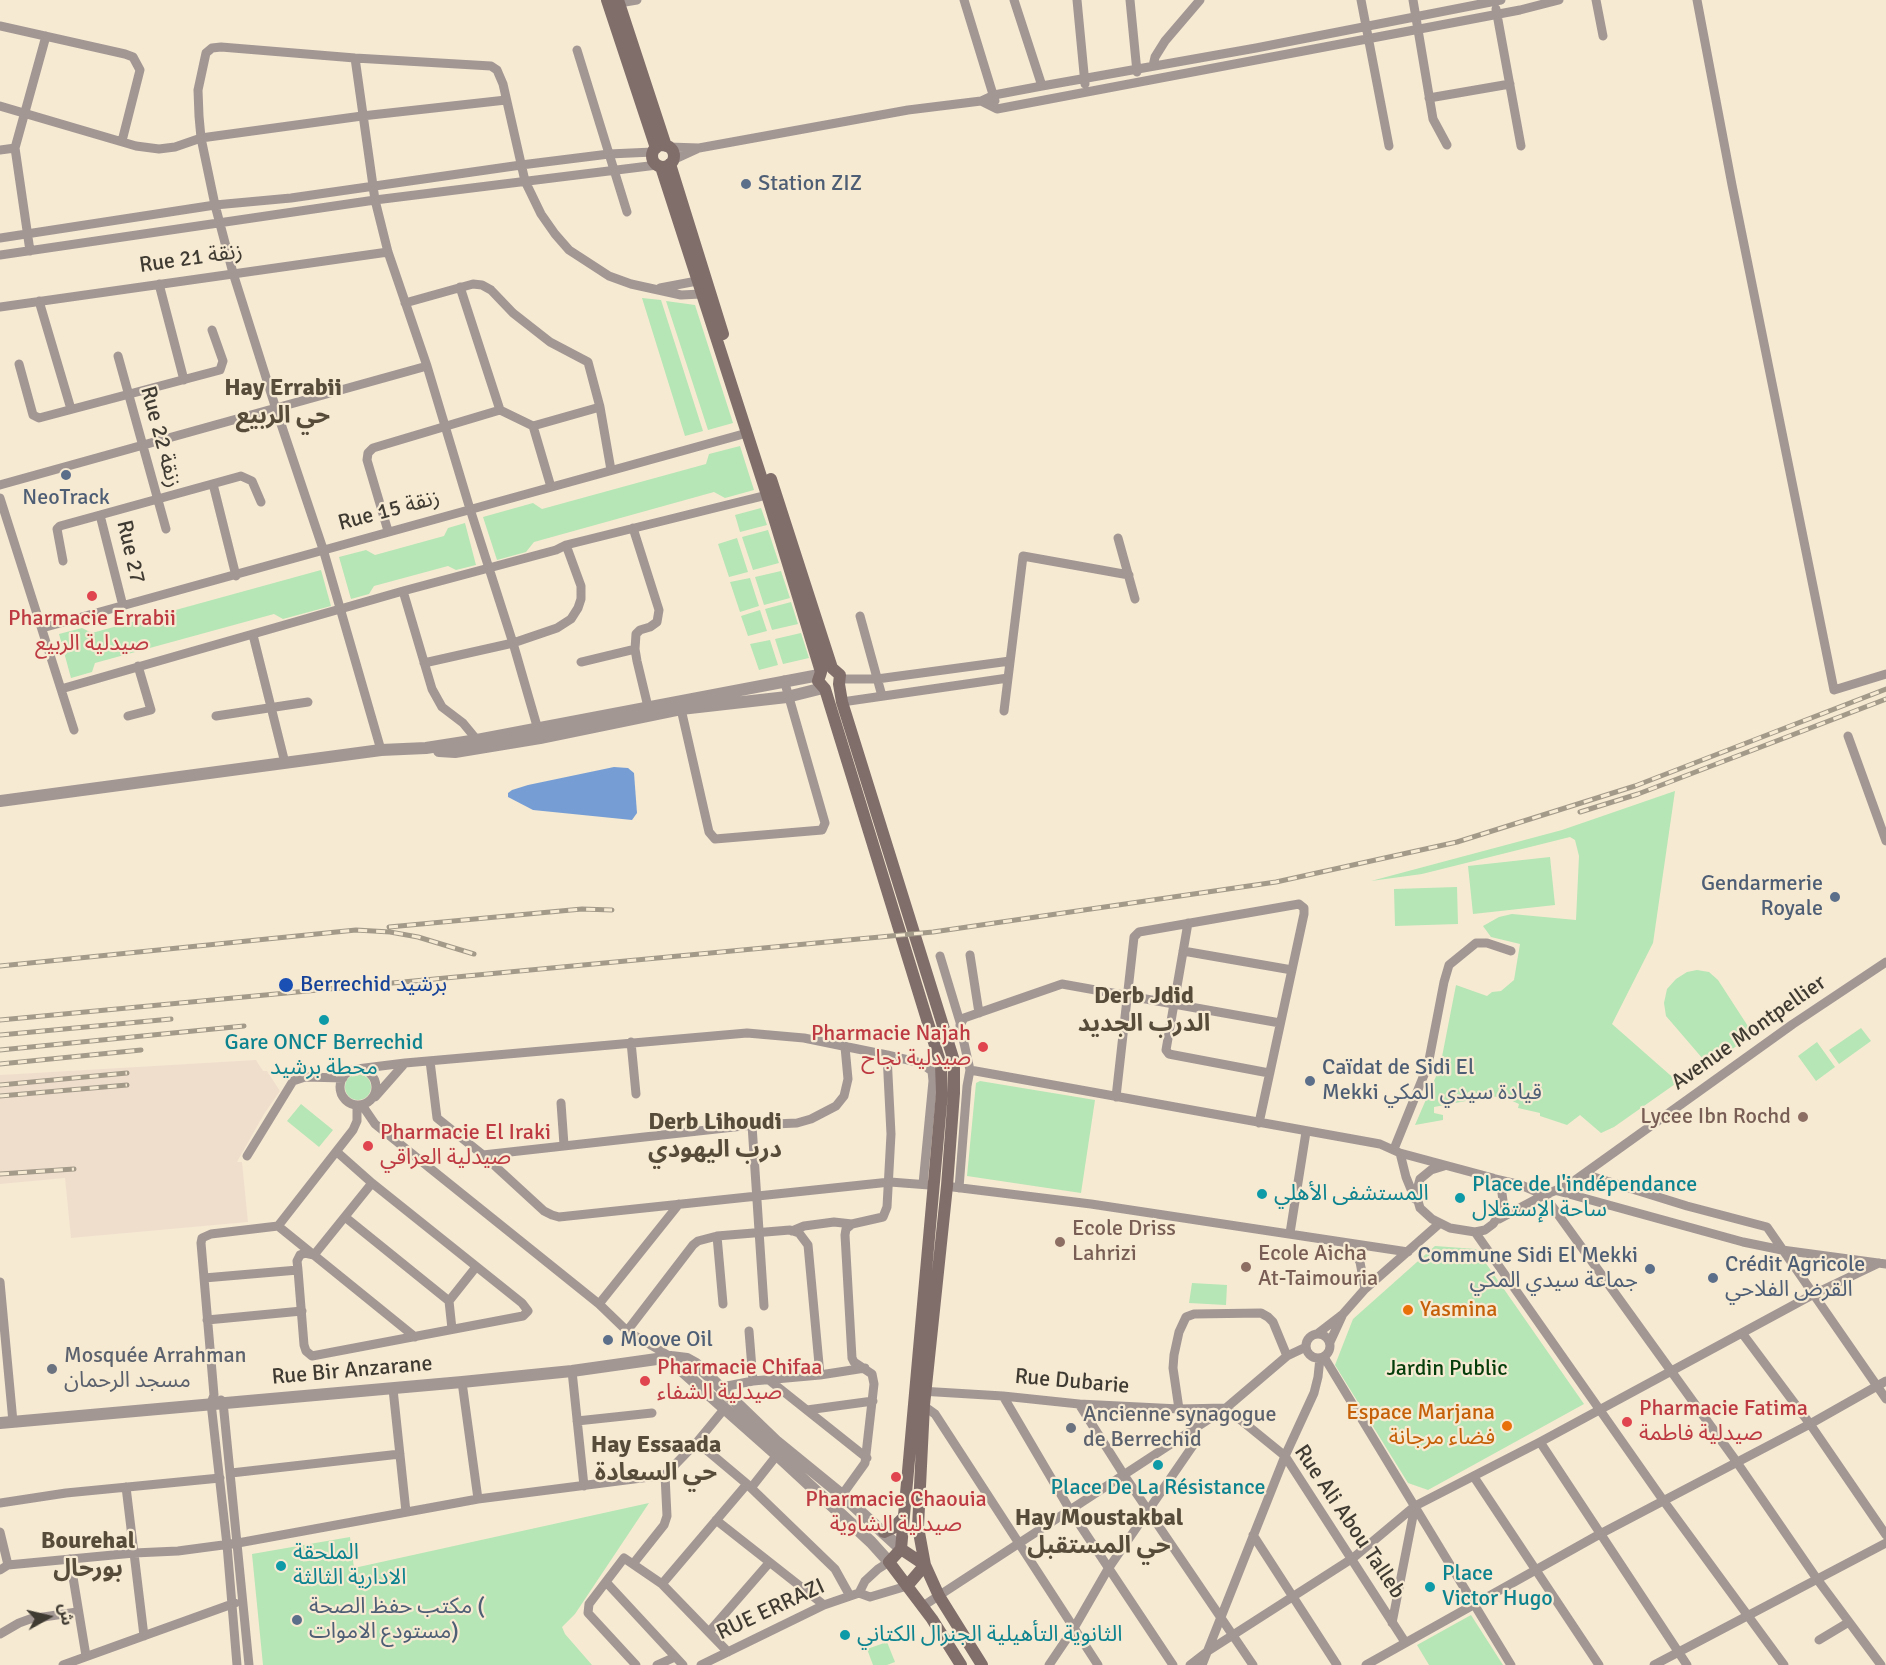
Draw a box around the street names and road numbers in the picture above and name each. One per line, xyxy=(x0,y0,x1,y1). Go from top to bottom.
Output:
street label: Rue 21 زنقة xyxy=(138,239,244,279)
street label: Rue 22 زنقة xyxy=(134,383,186,491)
street label: Rue 15 زنقة xyxy=(335,485,443,537)
street label: Rue 27 xyxy=(110,518,150,586)
street label: Avenue Montpellier xyxy=(1667,970,1831,1096)
street label: Rue Bir Anzarane xyxy=(271,1351,433,1391)
street label: Rue Dubarie xyxy=(1014,1364,1130,1400)
street label: Rue Ali Abou Talleb xyxy=(1288,1440,1410,1604)
street label: RUE ERRAZI xyxy=(713,1574,829,1646)

